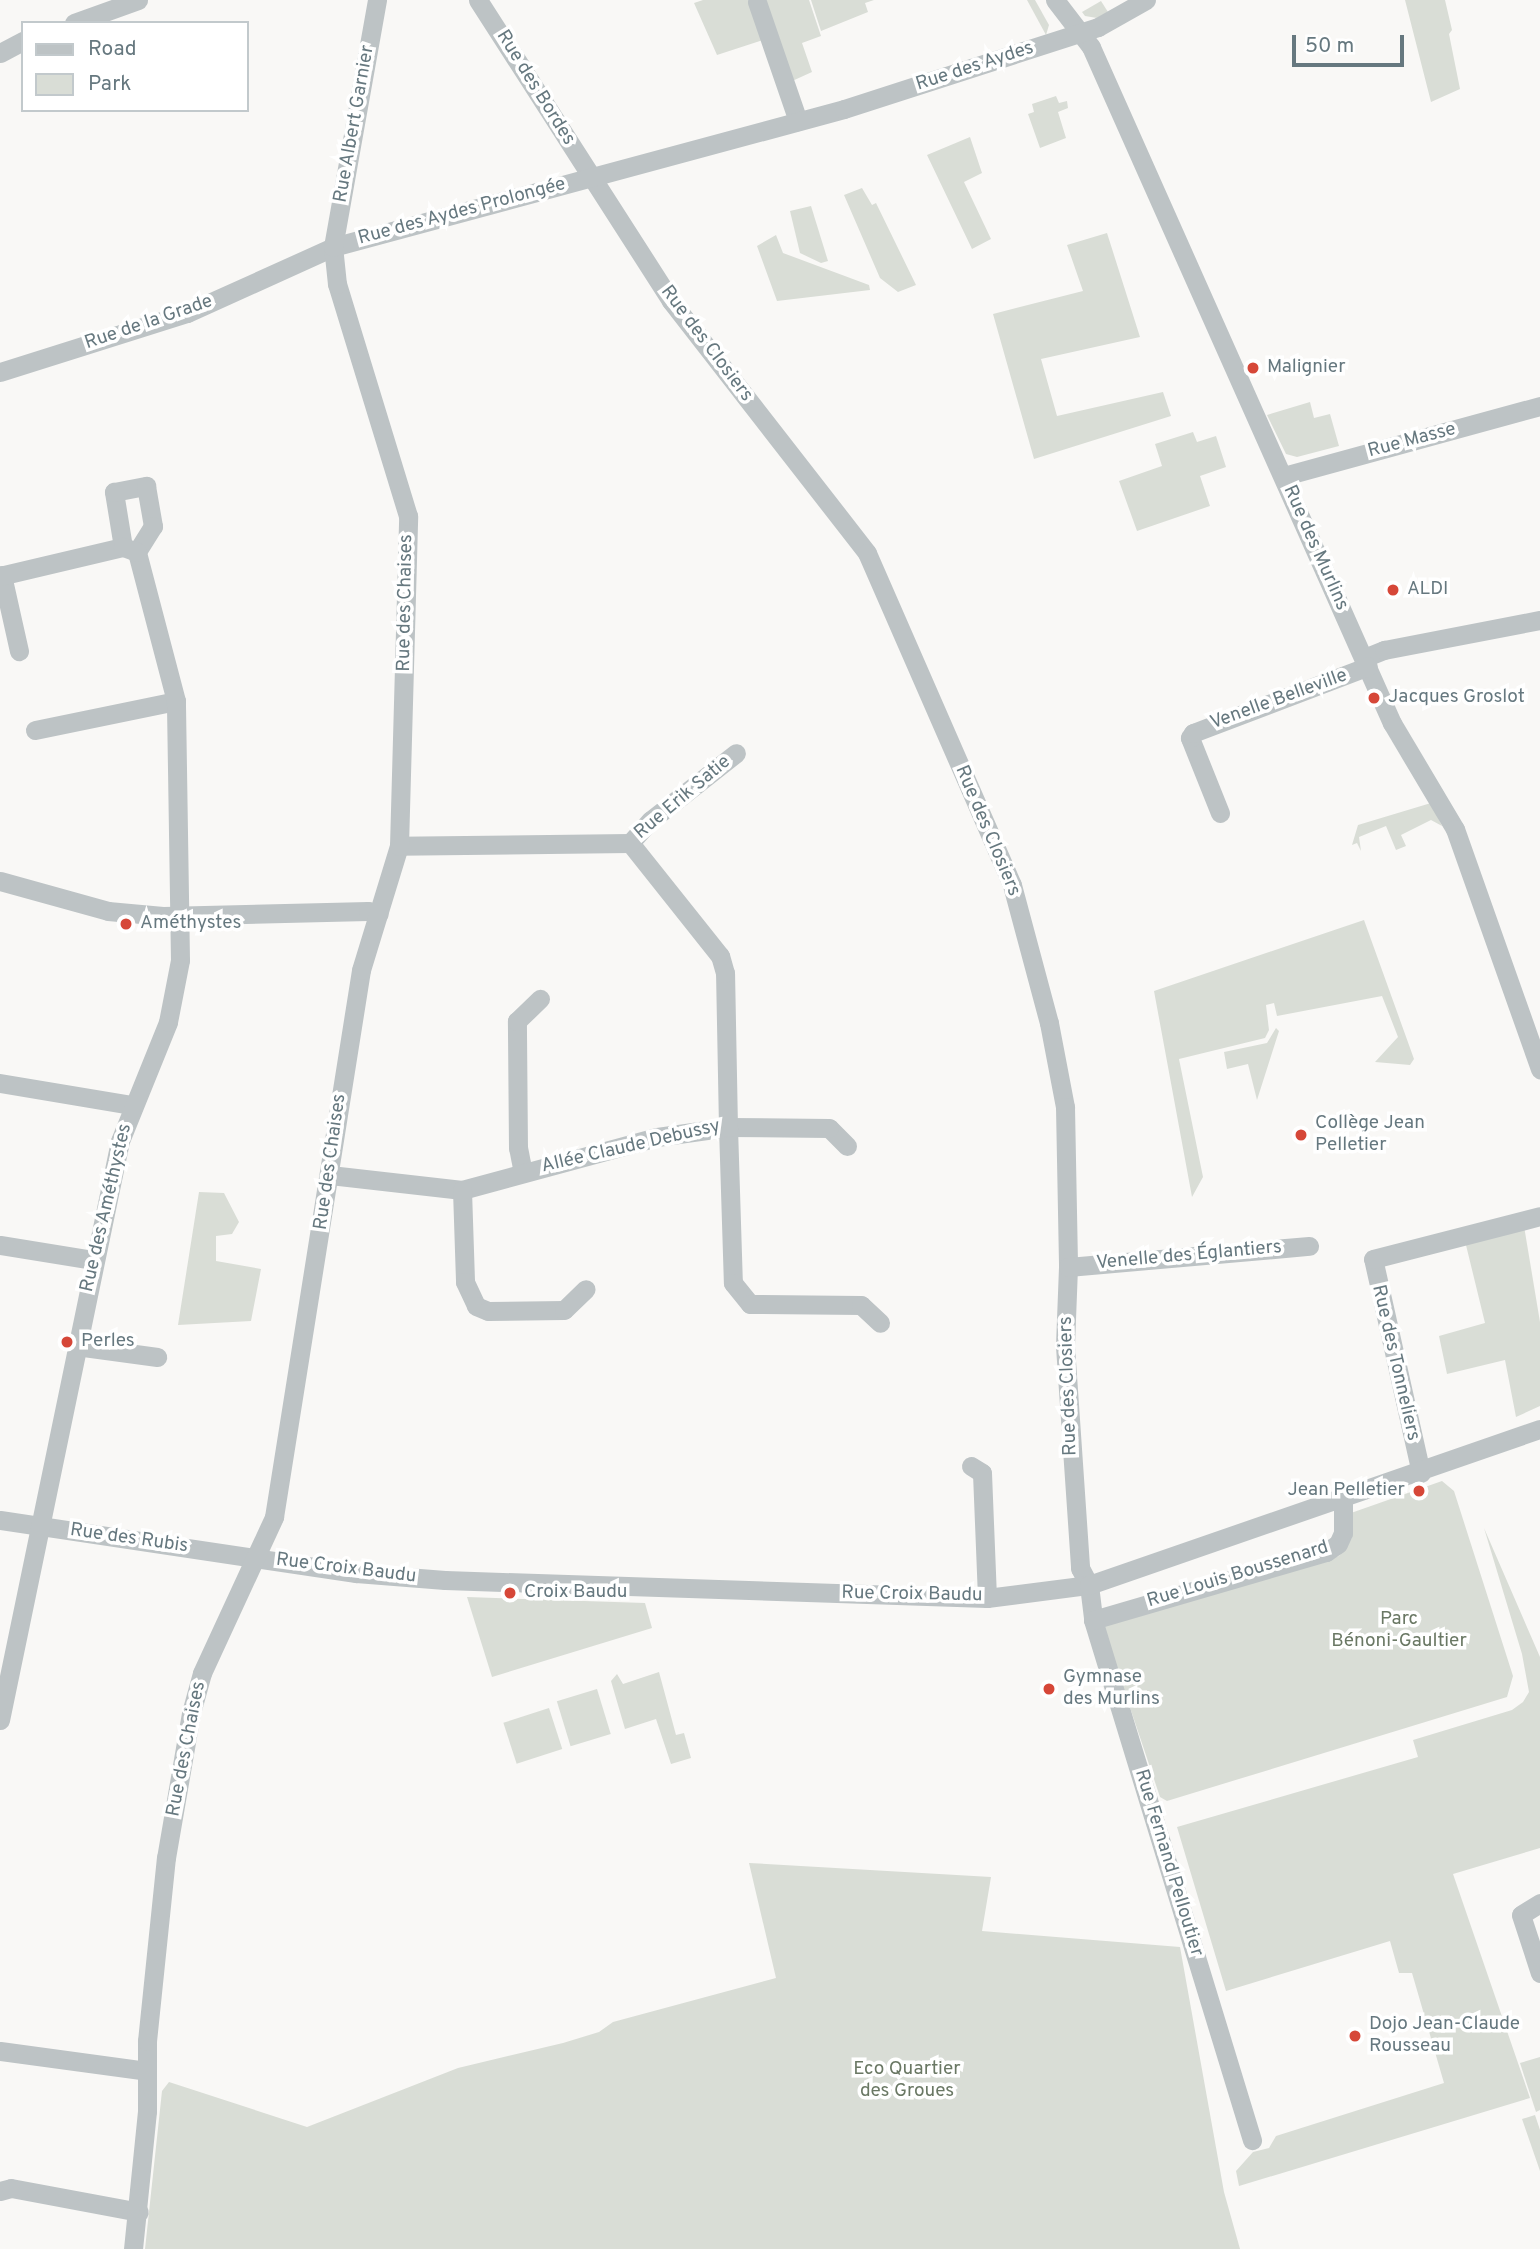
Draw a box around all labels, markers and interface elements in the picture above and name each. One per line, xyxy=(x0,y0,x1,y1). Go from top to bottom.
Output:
legend xyxy=(21,21,248,112)
scale bar xyxy=(1295,21,1407,65)
street label: Rue des Bordes xyxy=(491,26,579,150)
text: 50 m xyxy=(1305,33,1354,60)
text: Road xyxy=(88,36,137,63)
street label: Rue des Aydes xyxy=(913,37,1037,97)
street label: Rue Albert Garnier xyxy=(330,43,380,205)
text: Park xyxy=(88,71,131,98)
street label: Rue des Aydes Prolongée xyxy=(355,173,569,251)
street label: Rue des Closiers xyxy=(655,281,757,407)
street label: Rue de la Grade xyxy=(82,290,216,356)
place label: Malignier xyxy=(1267,357,1346,379)
marker: Malignier xyxy=(1245,360,1261,376)
street label: Rue Masse xyxy=(1365,418,1459,464)
street label: Rue des Murlins xyxy=(1277,482,1353,614)
street label: Rue des Chaises xyxy=(393,534,419,672)
place label: ALDI xyxy=(1407,579,1448,601)
marker: ALDI xyxy=(1385,582,1401,598)
street label: Venelle Belleville xyxy=(1207,665,1351,735)
place label: Jacques Groslot xyxy=(1388,687,1525,709)
marker: Jacques Groslot xyxy=(1366,690,1382,706)
street label: Rue Erik Satie xyxy=(630,751,736,845)
street label: Rue des Closiers xyxy=(949,762,1025,900)
place label: Améthystes xyxy=(140,913,241,935)
marker: Améthystes xyxy=(118,916,134,932)
street label: Rue des Chaises xyxy=(310,1092,352,1232)
place label: Collège Jean Pelletier xyxy=(1315,1113,1425,1157)
street label: Allée Claude Debussy xyxy=(539,1115,723,1179)
street label: Rue des Améthystes xyxy=(76,1121,138,1295)
marker: Collège Jean Pelletier xyxy=(1293,1127,1309,1143)
street label: Venelle des Églantiers xyxy=(1095,1237,1283,1275)
street label: Rue des Tonneliers xyxy=(1366,1282,1424,1444)
street label: Rue des Closiers xyxy=(1055,1316,1083,1456)
place label: Perles xyxy=(81,1331,135,1353)
marker: Perles xyxy=(59,1334,75,1350)
place label: Jean Pelletier xyxy=(1287,1480,1405,1502)
marker: Jean Pelletier xyxy=(1411,1483,1427,1499)
street label: Rue des Rubis xyxy=(68,1519,190,1559)
street label: Rue Louis Boussenard xyxy=(1145,1537,1331,1613)
street label: Rue Croix Baudu xyxy=(275,1549,417,1589)
place label: Croix Baudu xyxy=(524,1582,628,1604)
street label: Rue Croix Baudu xyxy=(841,1582,983,1608)
marker: Croix Baudu xyxy=(502,1585,518,1601)
park label: Parc Bénoni-Gaultier xyxy=(1331,1609,1467,1653)
place label: Gymnase des Murlins xyxy=(1063,1667,1160,1711)
street label: Rue des Chaises xyxy=(163,1679,211,1819)
marker: Gymnase des Murlins xyxy=(1041,1681,1057,1697)
street label: Rue Fernand Pelloutier xyxy=(1129,1767,1207,1959)
place label: Dojo Jean-Claude Rousseau xyxy=(1369,2014,1520,2058)
marker: Dojo Jean-Claude Rousseau xyxy=(1347,2028,1363,2044)
park label: Eco Quartier des Groues xyxy=(853,2059,961,2103)

